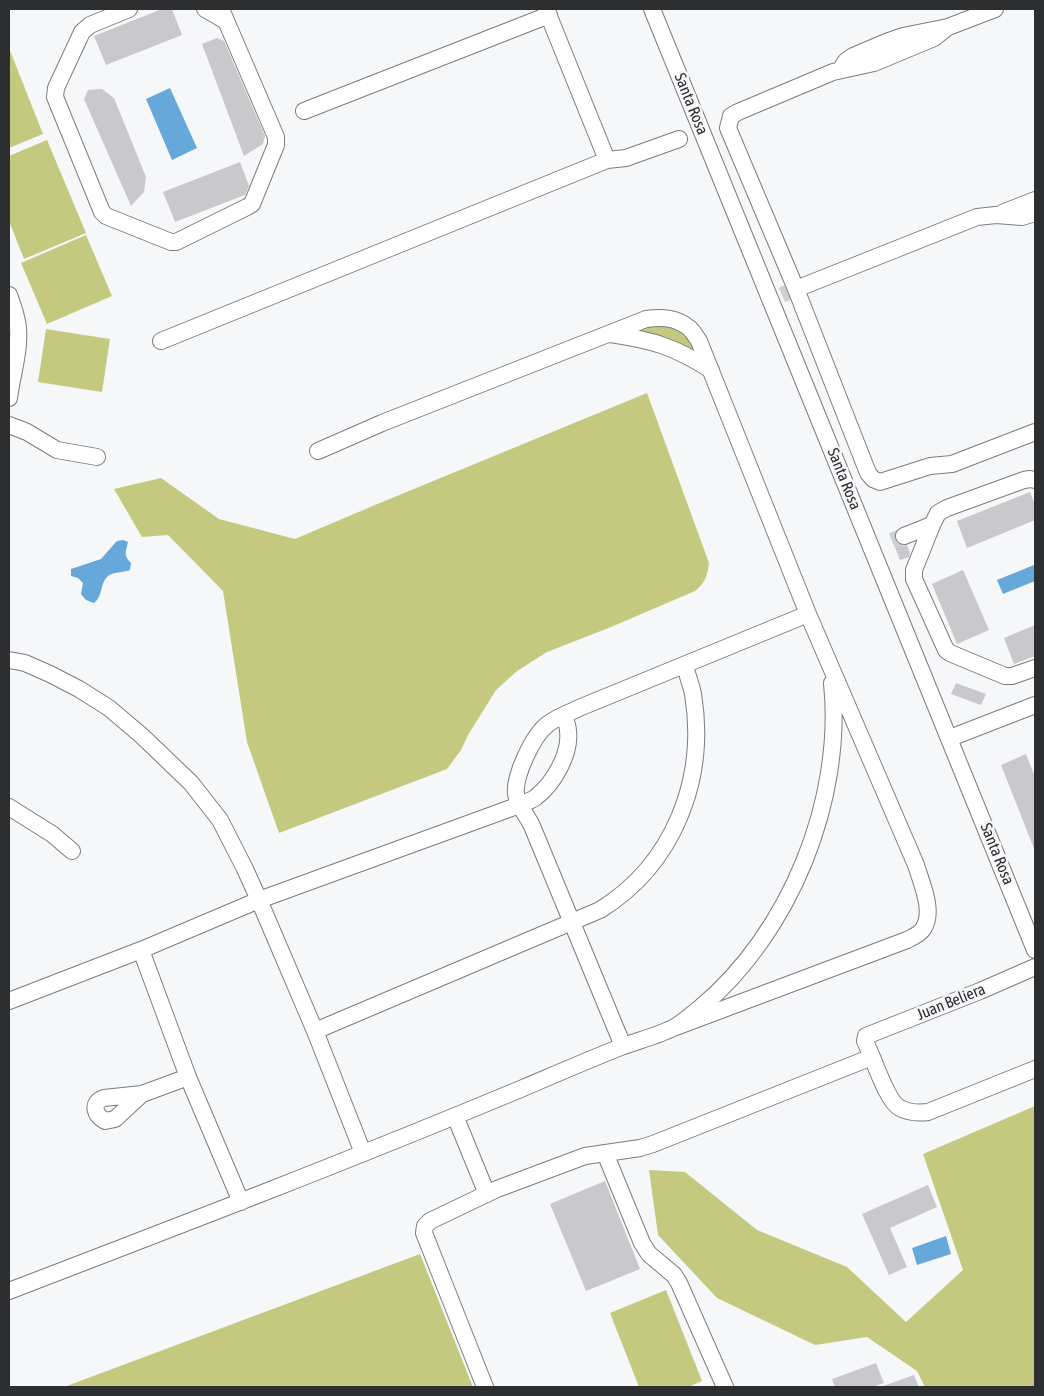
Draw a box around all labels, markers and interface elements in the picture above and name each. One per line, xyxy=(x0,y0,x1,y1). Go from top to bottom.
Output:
street label: Santa Rosa xyxy=(670,70,712,138)
street label: Santa Rosa xyxy=(823,445,865,513)
street label: Santa Rosa xyxy=(976,820,1018,888)
street label: Juan Beliera xyxy=(914,980,988,1024)

